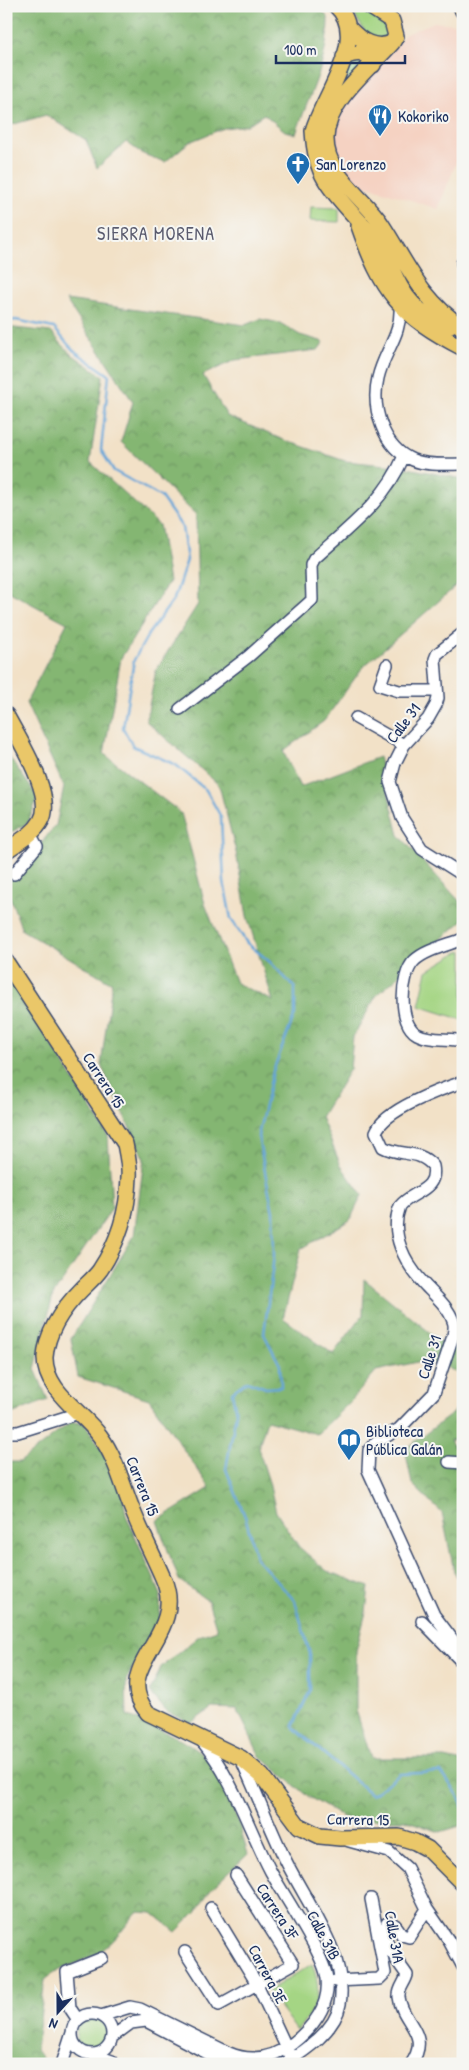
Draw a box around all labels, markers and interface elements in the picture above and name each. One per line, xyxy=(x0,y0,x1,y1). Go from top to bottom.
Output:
scale bar xyxy=(276,32,405,64)
text: 100 m xyxy=(284,39,317,60)
restaurant icon: Kokoriko xyxy=(367,103,393,137)
place label: Kokoriko xyxy=(398,105,449,127)
church icon: San Lorenzo xyxy=(285,151,311,185)
place label: San Lorenzo xyxy=(316,153,387,175)
district label: SIERRA MORENA xyxy=(97,221,215,246)
street label: Calle 31 xyxy=(381,698,425,748)
street label: Carrera 15 xyxy=(78,1048,130,1112)
street label: Calle 31 xyxy=(412,1332,446,1382)
place label: Biblioteca Pública Galán xyxy=(366,1420,442,1460)
library icon: Biblioteca Pública Galán xyxy=(336,1427,362,1461)
street label: Carrera 15 xyxy=(121,1453,165,1519)
street label: Carrera 15 xyxy=(327,1807,390,1831)
street label: Carrera 3F xyxy=(252,1879,305,1944)
street label: Calle 31B xyxy=(302,1906,346,1964)
street label: Calle 31A xyxy=(380,1909,410,1965)
street label: Carrera 3E xyxy=(243,1941,293,2007)
north arrow xyxy=(32,1988,82,2038)
text: N xyxy=(46,2014,60,2035)

